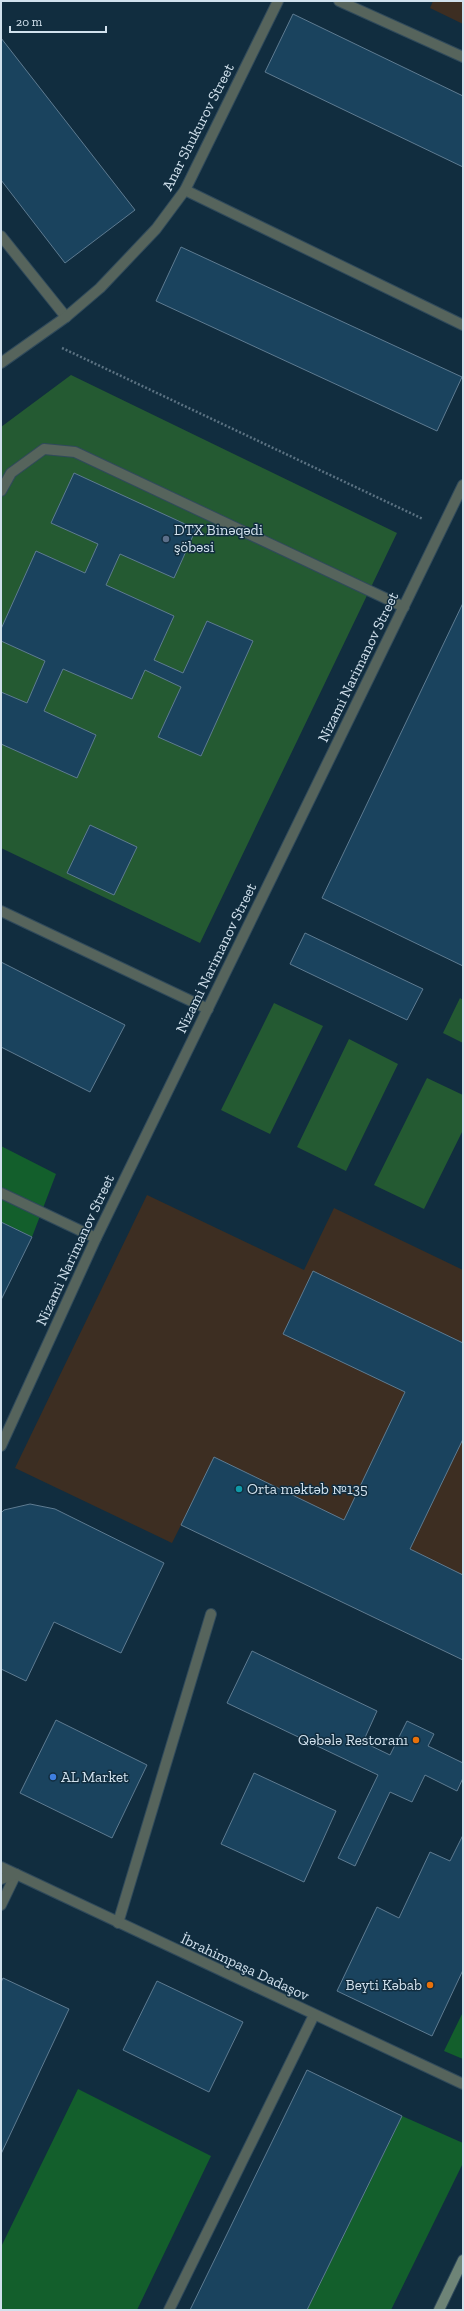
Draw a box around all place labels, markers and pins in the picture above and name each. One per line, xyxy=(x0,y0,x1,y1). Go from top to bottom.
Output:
place label: DTX Binəqədi şöbəsi xyxy=(174,521,263,556)
marker: DTX Binəqədi şöbəsi xyxy=(161,534,171,544)
place label: Orta məktəb №135 xyxy=(247,1480,368,1498)
marker: Orta məktəb №135 xyxy=(234,1484,244,1494)
place label: Qəbələ Restoranı xyxy=(298,1731,408,1749)
marker: Qəbələ Restoranı xyxy=(411,1735,421,1745)
place label: AL Market xyxy=(61,1768,129,1786)
marker: AL Market xyxy=(48,1772,58,1782)
place label: Beyti Kəbab xyxy=(346,1976,422,1994)
marker: Beyti Kəbab xyxy=(425,1980,435,1990)

